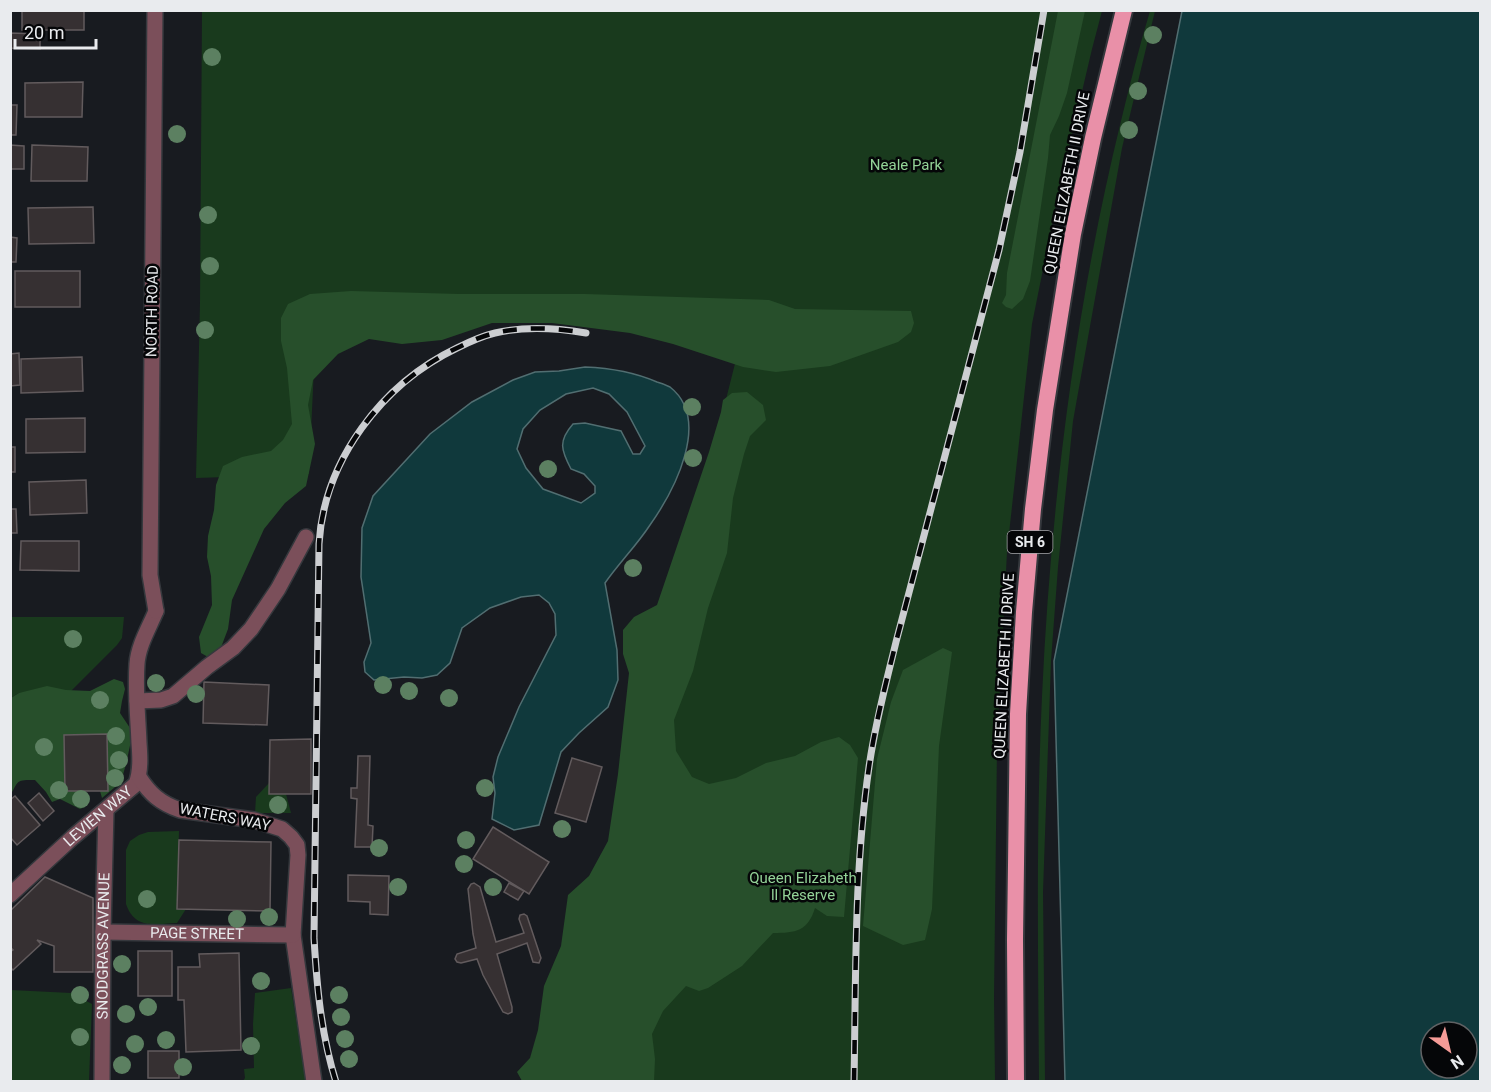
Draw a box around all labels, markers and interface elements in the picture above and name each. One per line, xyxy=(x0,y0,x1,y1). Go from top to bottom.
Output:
scale bar xyxy=(15,12,96,50)
text: 20 m xyxy=(24,22,64,43)
street label: QUEEN ELIZABETH II DRIVE xyxy=(1040,90,1094,276)
park label: Neale Park xyxy=(870,156,943,174)
street label: NORTH ROAD xyxy=(142,265,162,357)
road number: SH 6 xyxy=(1008,531,1052,553)
street label: QUEEN ELIZABETH II DRIVE xyxy=(990,572,1018,759)
street label: LEVIEN WAY xyxy=(60,782,136,850)
street label: WATERS WAY xyxy=(178,799,272,835)
park label: Queen Elizabeth ll Reserve xyxy=(749,869,857,904)
street label: SNODGRASS AVENUE xyxy=(93,872,113,1019)
street label: PAGE STREET xyxy=(150,924,244,943)
north arrow xyxy=(1419,1020,1479,1080)
text: N xyxy=(1447,1051,1467,1073)

